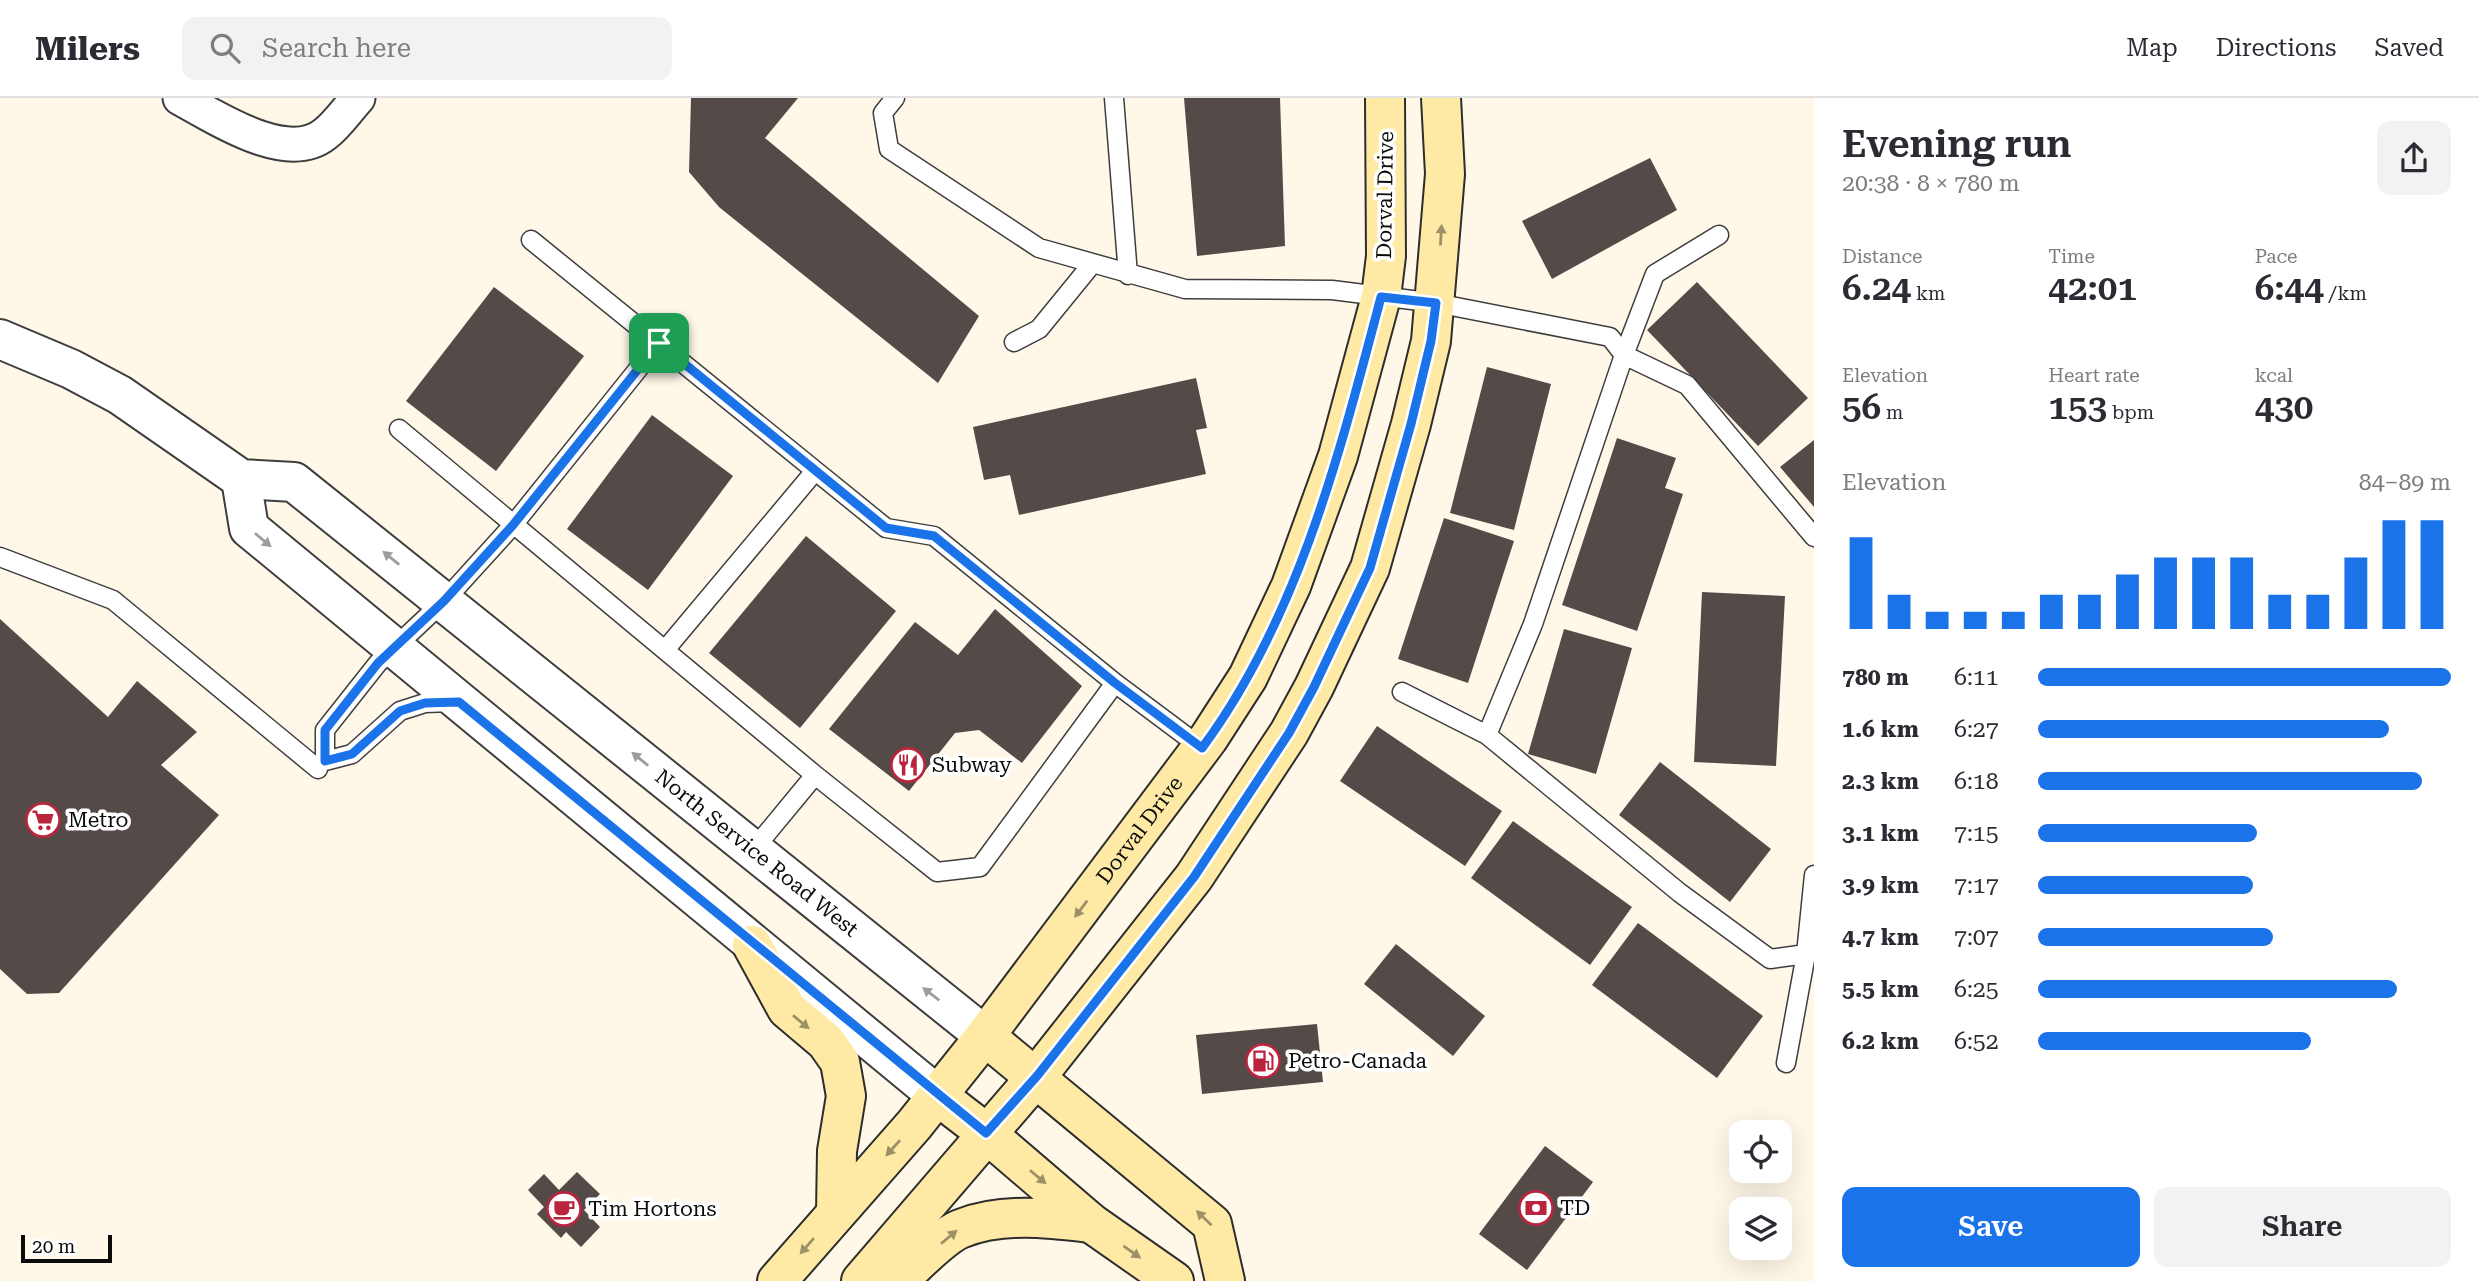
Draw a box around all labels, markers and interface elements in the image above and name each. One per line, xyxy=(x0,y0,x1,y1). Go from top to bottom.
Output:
search box xyxy=(182,17,672,80)
text: Milers xyxy=(35,29,140,68)
icon: search xyxy=(206,29,244,67)
text: Search here xyxy=(262,33,411,63)
text: Map xyxy=(2126,34,2178,62)
text: Directions xyxy=(2216,34,2336,62)
text: Saved xyxy=(2374,34,2444,62)
button: share xyxy=(2377,121,2451,195)
text: Evening run xyxy=(1842,122,2071,166)
street label: Dorval Drive xyxy=(1372,131,1398,259)
text: 20:38 · 8 × 780 m xyxy=(1842,170,2020,197)
one-way arrow xyxy=(1436,223,1447,245)
text: Distance xyxy=(1842,245,1922,268)
text: Time xyxy=(2048,245,2095,268)
text: Pace xyxy=(2255,245,2298,268)
text: 6.24 xyxy=(1842,268,1911,309)
text: 42:01 xyxy=(2048,268,2137,309)
text: 6:44 xyxy=(2255,268,2324,309)
text: km xyxy=(1911,282,1945,305)
text: /km xyxy=(2324,282,2367,305)
pin xyxy=(629,313,689,373)
icon: arrive xyxy=(640,324,678,362)
text: Elevation xyxy=(1842,364,1928,387)
text: Heart rate xyxy=(2048,364,2140,387)
text: kcal xyxy=(2255,364,2293,387)
text: 56 xyxy=(1842,387,1881,428)
text: 153 xyxy=(2048,387,2107,428)
text: 430 xyxy=(2255,387,2313,428)
text: m xyxy=(1881,401,1903,424)
text: bpm xyxy=(2107,401,2154,424)
text: Elevation xyxy=(1842,469,1946,496)
text: 84–89 m xyxy=(2359,469,2451,496)
one-way arrow xyxy=(254,532,272,547)
one-way arrow xyxy=(383,551,401,566)
text: 780 m xyxy=(1842,664,1909,691)
text: 6:11 xyxy=(1954,664,1999,691)
text: 1.6 km xyxy=(1842,716,1919,743)
text: 6:27 xyxy=(1954,716,1999,743)
restaurant icon: Subway xyxy=(889,746,927,784)
one-way arrow xyxy=(632,752,650,767)
place label: Subway xyxy=(932,753,1012,777)
street label: North Service Road West xyxy=(650,764,863,942)
text: 2.3 km xyxy=(1842,768,1919,795)
text: 6:18 xyxy=(1954,768,1999,795)
street label: Dorval Drive xyxy=(1092,772,1188,888)
supermarket icon: Metro xyxy=(24,801,62,839)
place label: Metro xyxy=(68,808,128,832)
text: 3.1 km xyxy=(1842,820,1919,847)
text: 7:15 xyxy=(1954,820,1999,847)
text: 3.9 km xyxy=(1842,872,1919,899)
text: 7:17 xyxy=(1954,872,1999,899)
one-way arrow xyxy=(1074,900,1088,918)
text: 4.7 km xyxy=(1842,924,1919,951)
text: 7:07 xyxy=(1954,924,1999,951)
text: 5.5 km xyxy=(1842,976,1919,1003)
text: 6:25 xyxy=(1954,976,1999,1003)
one-way arrow xyxy=(923,986,941,1001)
one-way arrow xyxy=(793,1014,810,1029)
text: 6.2 km xyxy=(1842,1028,1919,1055)
text: 6:52 xyxy=(1954,1028,1999,1055)
fuel station icon: Petro-Canada xyxy=(1244,1042,1282,1080)
place label: Petro-Canada xyxy=(1288,1049,1428,1073)
map controls xyxy=(1729,1120,1792,1260)
button: locate xyxy=(1729,1120,1792,1183)
one-way arrow xyxy=(885,1139,901,1157)
one-way arrow xyxy=(1029,1170,1047,1185)
button: Save xyxy=(1842,1187,2140,1267)
button: Share xyxy=(2154,1187,2451,1267)
bank icon: TD xyxy=(1517,1189,1555,1227)
cafe icon: Tim Hortons xyxy=(545,1190,583,1228)
place label: TD xyxy=(1560,1196,1590,1220)
place label: Tim Hortons xyxy=(588,1197,716,1221)
button: layers xyxy=(1729,1197,1792,1260)
one-way arrow xyxy=(1195,1210,1212,1226)
one-way arrow xyxy=(941,1230,958,1245)
scale bar xyxy=(21,1232,112,1264)
text: 20 m xyxy=(32,1235,75,1258)
one-way arrow xyxy=(800,1238,815,1255)
one-way arrow xyxy=(1123,1245,1142,1258)

